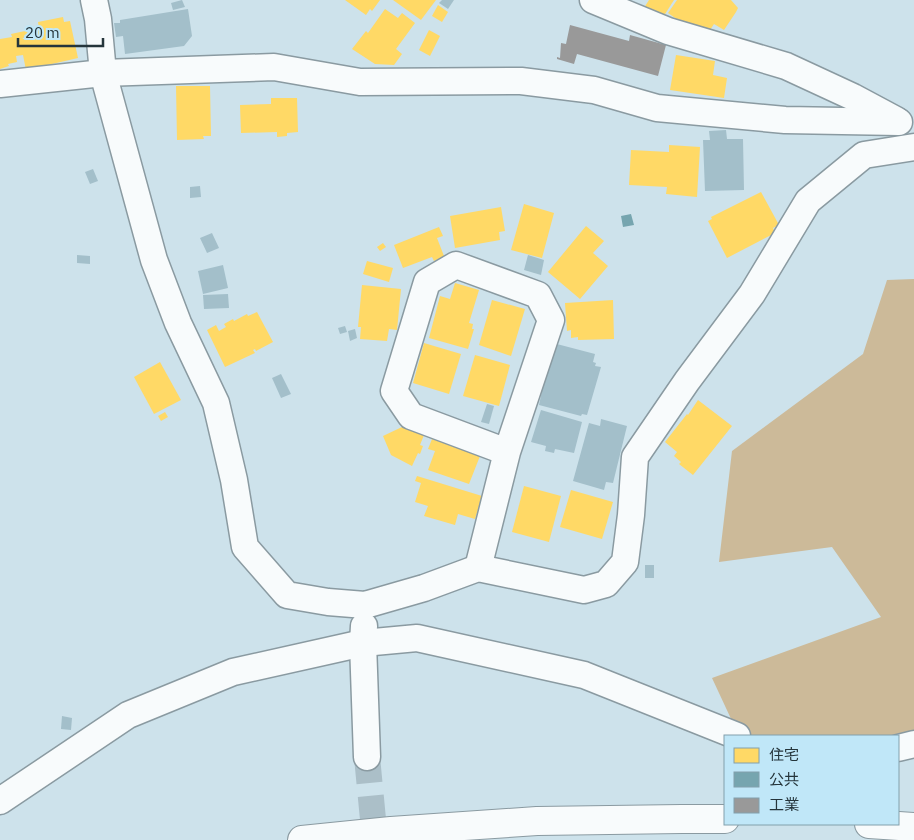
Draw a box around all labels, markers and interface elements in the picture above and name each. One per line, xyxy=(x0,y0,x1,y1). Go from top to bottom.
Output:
scale bar xyxy=(18,15,102,47)
text: 20 m xyxy=(25,23,60,42)
legend xyxy=(724,735,899,825)
text: 住宅 xyxy=(769,745,799,764)
text: 公共 xyxy=(769,770,799,789)
text: 工業 xyxy=(769,795,799,814)

